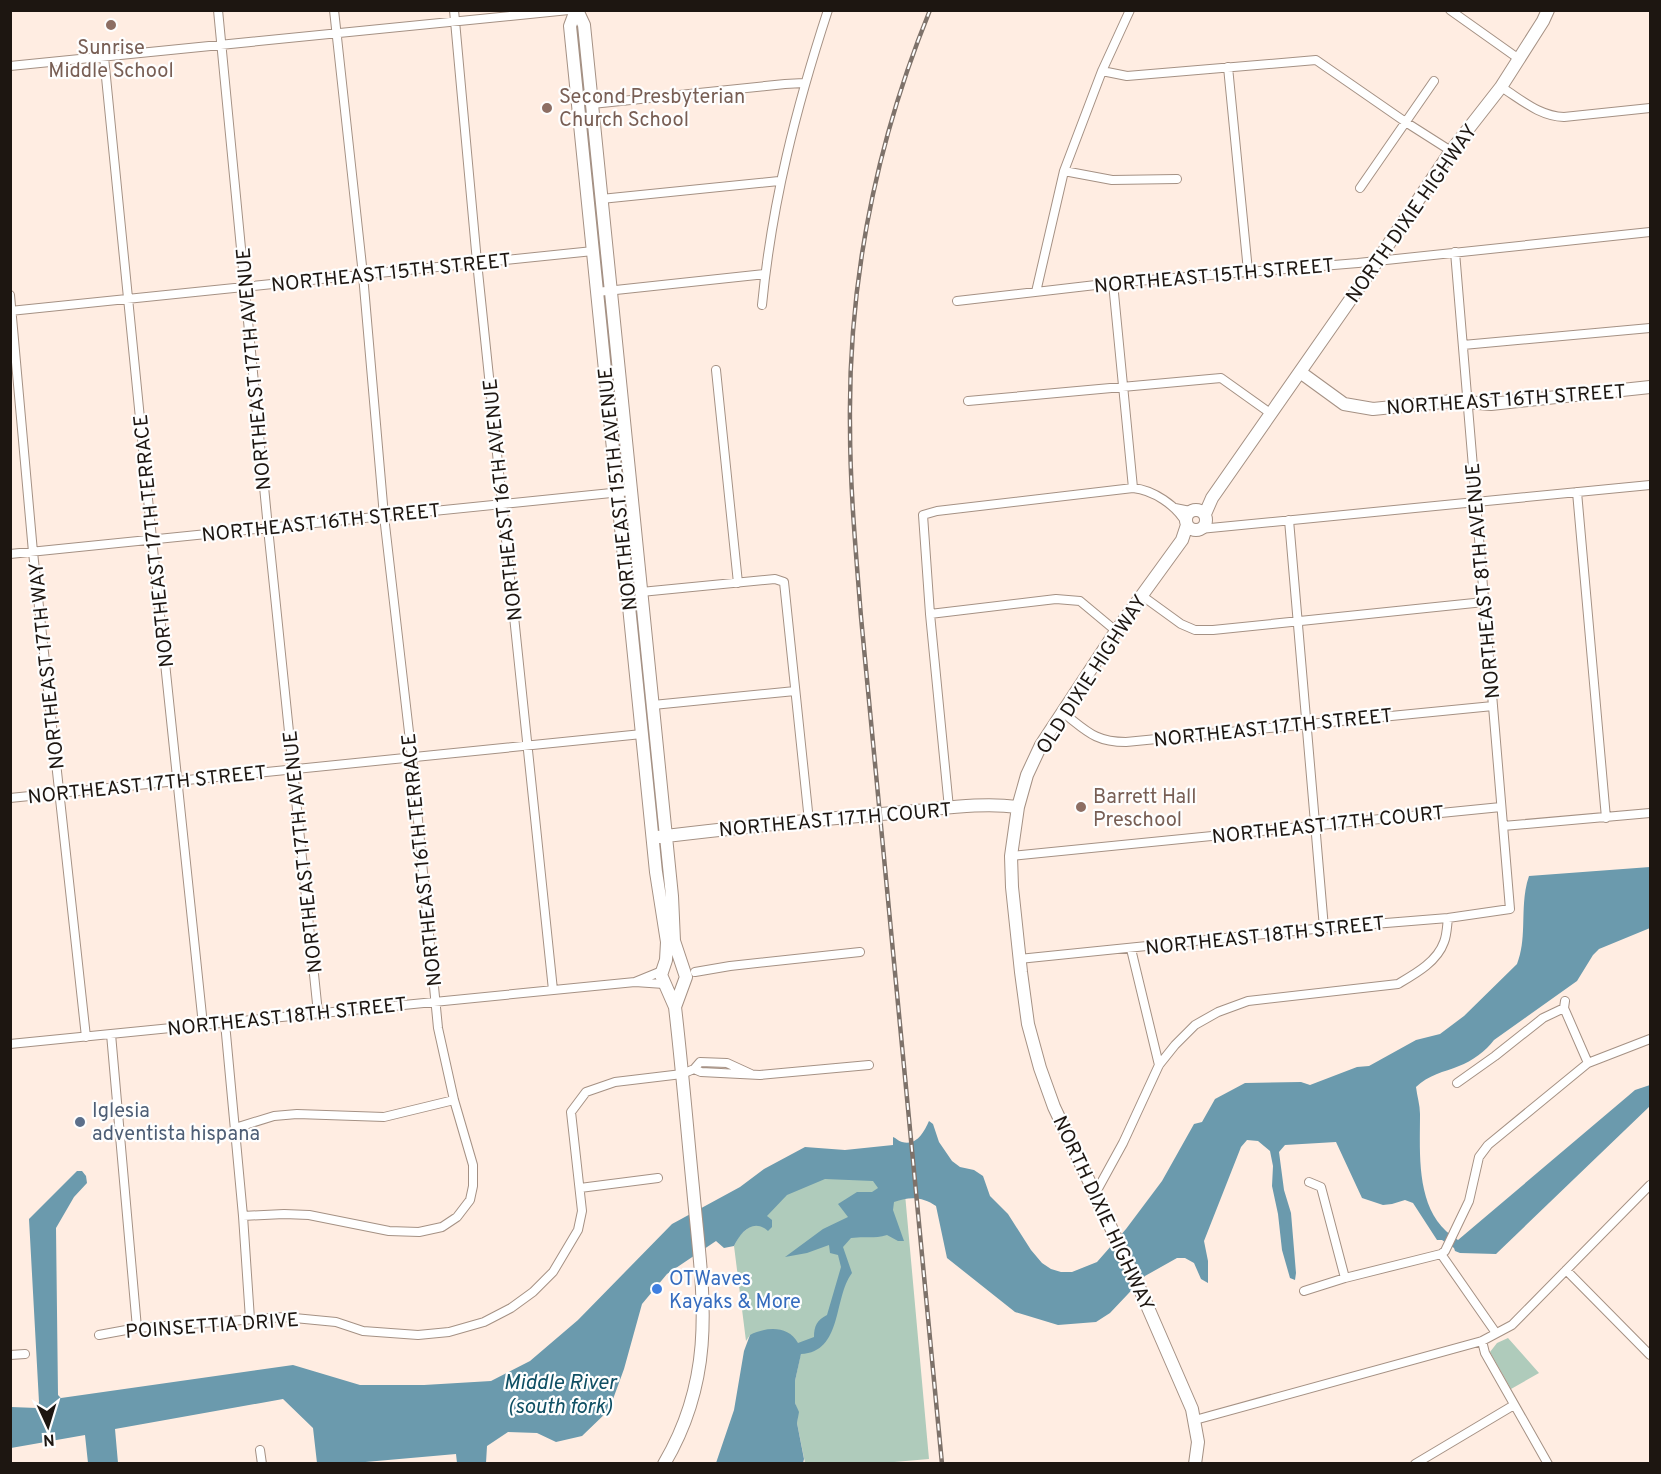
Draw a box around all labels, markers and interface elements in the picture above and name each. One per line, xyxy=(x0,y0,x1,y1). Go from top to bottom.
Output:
marker: Sunrise Middle School xyxy=(104,18,118,32)
place label: Sunrise Middle School xyxy=(48,36,174,85)
place label: Second Presbyterian Church School xyxy=(559,85,745,134)
marker: Second Presbyterian Church School xyxy=(540,101,554,115)
street label: NORTH DIXIE HIGHWAY xyxy=(1341,119,1484,309)
street label: NORTHEAST 17TH AVENUE xyxy=(231,246,279,491)
street label: NORTHEAST 15TH STREET xyxy=(270,248,513,300)
street label: NORTHEAST 15TH STREET xyxy=(1093,254,1335,300)
street label: NORTHEAST 15TH AVENUE xyxy=(593,366,645,612)
street label: NORTHEAST 16TH AVENUE xyxy=(478,377,530,622)
street label: NORTHEAST 16TH STREET xyxy=(1385,380,1627,422)
street label: NORTHEAST 17TH TERRACE xyxy=(129,413,181,669)
street label: NORTHEAST 8TH AVENUE xyxy=(1461,462,1507,700)
street label: NORTHEAST 16TH STREET xyxy=(200,499,442,549)
street label: NORTHEAST 17TH WAY xyxy=(24,561,72,771)
street label: OLD DIXIE HIGHWAY xyxy=(1031,590,1154,760)
street label: NORTHEAST 17TH STREET xyxy=(1152,704,1394,754)
street label: NORTHEAST 17TH AVENUE xyxy=(278,729,330,974)
street label: NORTHEAST 16TH TERRACE xyxy=(397,732,449,988)
street label: NORTHEAST 17TH STREET xyxy=(26,761,268,811)
place label: Barrett Hall Preschool xyxy=(1093,785,1197,834)
street label: NORTHEAST 17TH COURT xyxy=(718,798,953,844)
marker: Barrett Hall Preschool xyxy=(1074,800,1088,814)
street label: NORTHEAST 17TH COURT xyxy=(1211,801,1446,851)
street label: NORTHEAST 18TH STREET xyxy=(1144,911,1386,962)
street label: NORTHEAST 18TH STREET xyxy=(166,992,408,1043)
place label: Iglesia adventista hispana xyxy=(92,1099,260,1148)
street label: NORTH DIXIE HIGHWAY xyxy=(1045,1112,1159,1316)
marker: Iglesia adventista hispana xyxy=(73,1115,87,1129)
place label: OTWaves Kayaks & More xyxy=(669,1267,801,1316)
marker: OTWaves Kayaks & More xyxy=(650,1282,664,1296)
street label: POINSETTIA DRIVE xyxy=(124,1308,300,1346)
water label: Middle River (south fork) xyxy=(504,1370,618,1421)
north arrow xyxy=(18,1396,78,1456)
text: N xyxy=(42,1429,55,1449)

